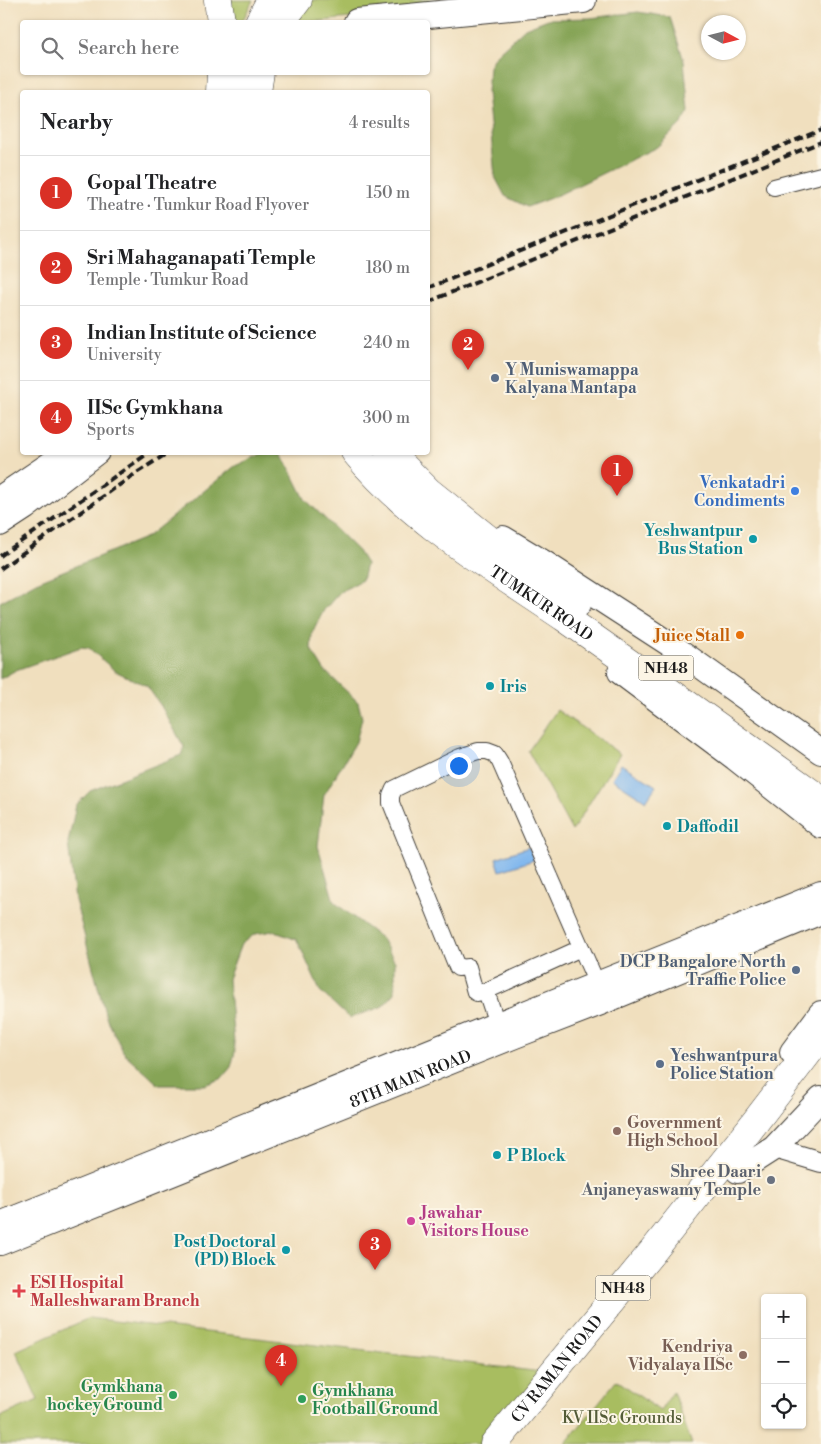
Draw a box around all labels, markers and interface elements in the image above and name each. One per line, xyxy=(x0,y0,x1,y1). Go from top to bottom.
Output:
north arrow xyxy=(701,15,746,60)
search box xyxy=(20,20,430,75)
icon: search xyxy=(38,34,66,62)
text: Search here xyxy=(78,36,179,60)
text: Nearby xyxy=(40,110,113,136)
text: 4 results xyxy=(349,113,410,133)
text: Gopal Theatre xyxy=(87,171,217,195)
text: 1 xyxy=(52,183,60,203)
text: 150 m xyxy=(366,183,410,203)
text: Theatre · Tumkur Road Flyover xyxy=(87,195,309,215)
text: Sri Mahaganapati Temple xyxy=(87,246,316,270)
text: 2 xyxy=(51,258,61,278)
text: 180 m xyxy=(366,258,410,278)
text: Temple · Tumkur Road xyxy=(87,270,249,290)
text: Indian Institute of Science xyxy=(87,321,317,345)
pin: 2 xyxy=(452,329,484,370)
text: 3 xyxy=(51,333,61,353)
text: 240 m xyxy=(363,333,410,353)
text: University xyxy=(87,345,161,365)
place label: Y Muniswamappa Kalyana Mantapa xyxy=(505,360,639,398)
marker: Y Muniswamappa Kalyana Mantapa xyxy=(489,372,501,384)
text: IISc Gymkhana xyxy=(87,396,223,420)
text: 4 xyxy=(51,408,61,428)
text: 300 m xyxy=(363,408,410,428)
text: Sports xyxy=(87,420,134,440)
pin: 1 xyxy=(601,455,633,496)
place label: Venkatadri Condiments xyxy=(694,473,785,511)
marker: Venkatadri Condiments xyxy=(789,485,801,497)
place label: Yeshwantpur Bus Station xyxy=(644,521,743,559)
marker: Yeshwantpur Bus Station xyxy=(747,533,759,545)
street label: TUMKUR ROAD xyxy=(486,562,597,646)
place label: Juice Stall xyxy=(653,626,731,646)
marker: Juice Stall xyxy=(734,629,746,641)
road number: NH48 xyxy=(638,656,694,680)
place label: Iris xyxy=(500,677,527,697)
marker: Iris xyxy=(484,680,496,692)
your location xyxy=(446,753,472,779)
place label: Daffodil xyxy=(677,817,739,837)
marker: Daffodil xyxy=(661,820,673,832)
place label: DCP Bangalore North Traffic Police xyxy=(620,952,786,990)
marker: DCP Bangalore North Traffic Police xyxy=(790,964,802,976)
street label: 8TH MAIN ROAD xyxy=(347,1046,474,1113)
place label: Yeshwantpura Police Station xyxy=(670,1046,778,1084)
marker: Yeshwantpura Police Station xyxy=(654,1058,666,1070)
place label: Government High School xyxy=(627,1113,722,1151)
marker: Government High School xyxy=(611,1125,623,1137)
place label: P Block xyxy=(507,1146,567,1166)
marker: P Block xyxy=(491,1149,503,1161)
place label: Shree Daari Anjaneyaswamy Temple xyxy=(581,1162,761,1200)
marker: Shree Daari Anjaneyaswamy Temple xyxy=(765,1174,777,1186)
place label: Jawahar Visitors House xyxy=(419,1203,529,1241)
marker: Jawahar Visitors House xyxy=(405,1215,417,1227)
pin: 3 xyxy=(359,1229,391,1270)
place label: Post Doctoral (PD) Block xyxy=(173,1232,277,1270)
marker: Post Doctoral (PD) Block xyxy=(280,1244,292,1256)
place label: ESI Hospital Malleshwaram Branch xyxy=(30,1273,200,1311)
road number: NH48 xyxy=(596,1276,650,1300)
marker: ESI Hospital Malleshwaram Branch xyxy=(12,1284,26,1298)
map controls xyxy=(761,1294,806,1429)
button: + xyxy=(761,1294,806,1339)
street label: CV RAMAN ROAD xyxy=(507,1311,607,1427)
place label: Kendriya Vidyalaya IISc xyxy=(627,1337,733,1375)
button: − xyxy=(761,1339,806,1384)
pin: 4 xyxy=(265,1345,297,1386)
marker: Kendriya Vidyalaya IISc xyxy=(737,1349,749,1361)
place label: Gymkhana hockey Ground xyxy=(47,1377,163,1415)
place label: Gymkhana Football Ground xyxy=(312,1381,438,1419)
button: locate xyxy=(761,1384,806,1429)
marker: Gymkhana hockey Ground xyxy=(167,1389,179,1401)
marker: Gymkhana Football Ground xyxy=(296,1393,308,1405)
park label: KV IISc Grounds xyxy=(562,1408,682,1428)

